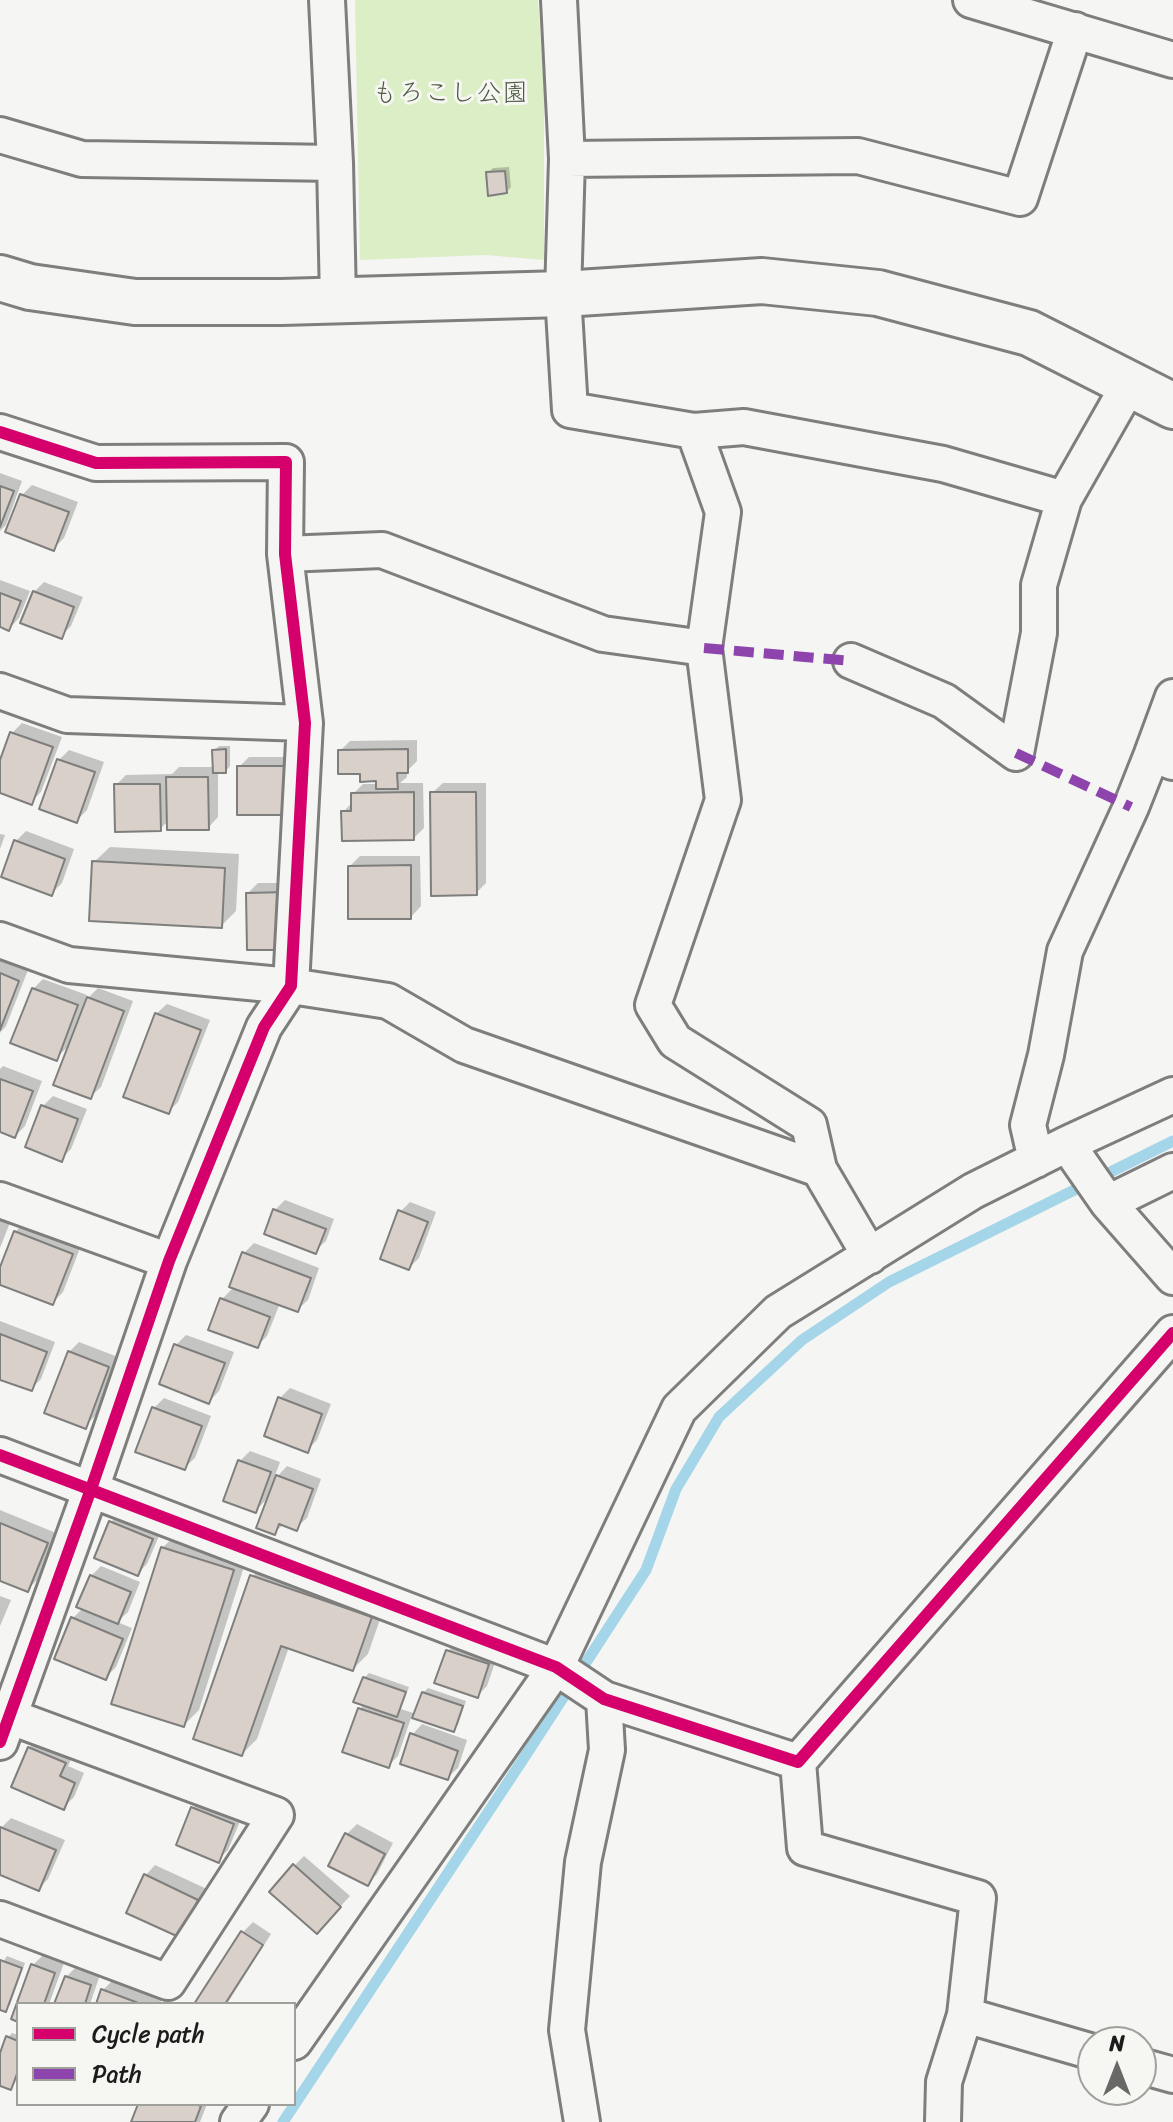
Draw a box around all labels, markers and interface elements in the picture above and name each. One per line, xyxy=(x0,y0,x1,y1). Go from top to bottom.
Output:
park label: もろこし公園 xyxy=(372,78,528,110)
legend xyxy=(16,2002,296,2106)
text: Cycle path xyxy=(92,2013,205,2055)
text: N xyxy=(1109,2024,1125,2063)
north arrow xyxy=(1077,2026,1157,2106)
text: Path xyxy=(92,2053,142,2095)

